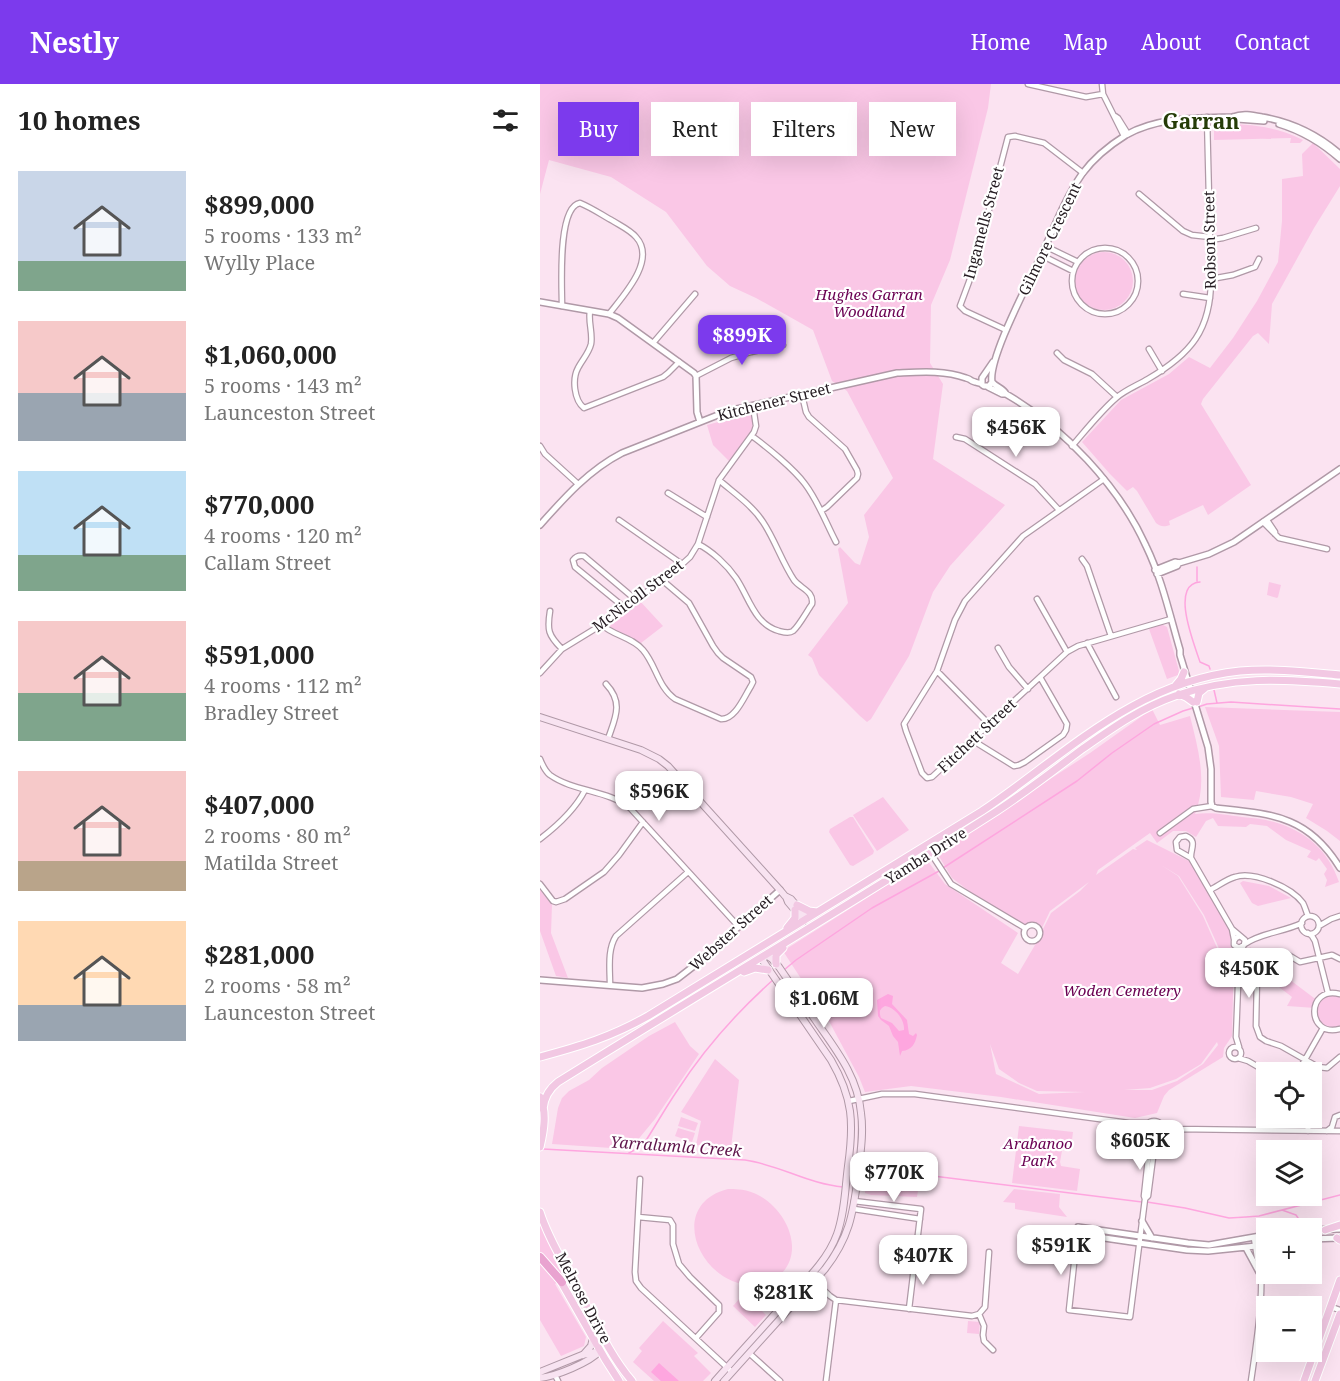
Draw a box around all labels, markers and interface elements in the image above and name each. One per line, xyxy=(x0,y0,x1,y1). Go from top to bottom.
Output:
text: Nestly xyxy=(30,23,119,61)
text: Home xyxy=(971,28,1031,56)
text: Map xyxy=(1064,28,1108,56)
text: About xyxy=(1141,28,1202,56)
text: Contact xyxy=(1235,28,1310,56)
text: 10 homes xyxy=(18,102,140,138)
chip: Buy xyxy=(558,102,639,156)
chip: Rent xyxy=(651,102,739,156)
chip: Filters xyxy=(751,102,857,156)
chip: New xyxy=(869,102,956,156)
icon: filters xyxy=(489,104,522,137)
district label: Garran xyxy=(1163,107,1239,135)
street label: Ingamells Street xyxy=(958,164,1008,281)
street label: Gilmore Crescent xyxy=(1013,179,1085,298)
text: $899,000 xyxy=(204,186,314,222)
street label: Robson Street xyxy=(1198,191,1220,289)
icon: home xyxy=(66,195,138,267)
text: 5 rooms · 133 m² xyxy=(204,222,362,249)
text: Wylly Place xyxy=(204,249,315,276)
park label: Hughes Garran Woodland xyxy=(814,284,923,321)
pin: $899K xyxy=(700,315,784,366)
text: $899K xyxy=(712,321,772,348)
text: $1,060,000 xyxy=(204,336,337,372)
icon: home xyxy=(66,345,138,417)
text: 5 rooms · 143 m² xyxy=(204,372,362,399)
street label: Kitchener Street xyxy=(715,377,832,425)
text: Launceston Street xyxy=(204,399,375,426)
pin: $456K xyxy=(974,407,1058,458)
text: $456K xyxy=(986,413,1046,440)
text: $770,000 xyxy=(204,486,314,522)
icon: home xyxy=(66,495,138,567)
text: 4 rooms · 120 m² xyxy=(204,522,362,549)
text: Callam Street xyxy=(204,549,331,576)
street label: McNicoll Street xyxy=(588,554,687,636)
text: $591,000 xyxy=(204,636,314,672)
icon: home xyxy=(66,645,138,717)
text: 4 rooms · 112 m² xyxy=(204,672,362,699)
street label: Fitchett Street xyxy=(933,694,1020,777)
text: Bradley Street xyxy=(204,699,339,726)
pin: $596K xyxy=(617,771,701,822)
text: $596K xyxy=(629,777,689,804)
text: $407,000 xyxy=(204,786,314,822)
icon: home xyxy=(66,795,138,867)
text: 2 rooms · 80 m² xyxy=(204,822,351,849)
street label: Yamba Drive xyxy=(880,822,970,889)
text: Matilda Street xyxy=(204,849,338,876)
street label: Webster Street xyxy=(685,890,776,975)
text: $281,000 xyxy=(204,936,314,972)
icon: home xyxy=(66,945,138,1017)
pin: $450K xyxy=(1207,948,1291,999)
text: $450K xyxy=(1219,954,1279,981)
text: 2 rooms · 58 m² xyxy=(204,972,351,999)
pin: $1.06M xyxy=(775,978,873,1029)
park label: Woden Cemetery xyxy=(1063,980,1181,1000)
text: $1.06M xyxy=(789,984,859,1011)
text: Launceston Street xyxy=(204,999,375,1026)
map controls xyxy=(1256,1062,1322,1362)
button: locate xyxy=(1256,1062,1322,1128)
pin: $605K xyxy=(1098,1120,1182,1171)
text: $605K xyxy=(1110,1126,1170,1153)
water label: Yarralumla Creek xyxy=(610,1130,743,1162)
park label: Arabanoo Park xyxy=(1002,1133,1073,1170)
button: layers xyxy=(1256,1140,1322,1206)
pin: $770K xyxy=(852,1152,936,1203)
text: $770K xyxy=(864,1158,924,1185)
button: + xyxy=(1256,1218,1322,1284)
pin: $591K xyxy=(1019,1225,1103,1276)
text: $591K xyxy=(1031,1231,1091,1258)
pin: $407K xyxy=(881,1235,965,1286)
text: $407K xyxy=(893,1241,953,1268)
street label: Melrose Drive xyxy=(551,1248,616,1347)
pin: $281K xyxy=(741,1272,825,1323)
text: $281K xyxy=(753,1278,813,1305)
button: − xyxy=(1256,1296,1322,1362)

